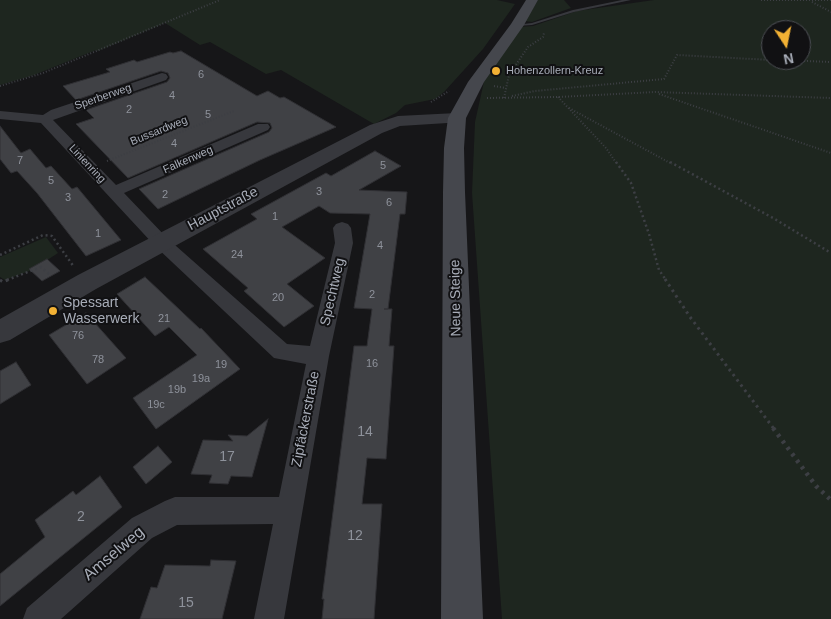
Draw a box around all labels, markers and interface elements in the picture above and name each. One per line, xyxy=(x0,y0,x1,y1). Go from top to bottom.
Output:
north arrow xyxy=(761,20,811,70)
text: N xyxy=(782,50,795,68)
place label: Hohenzollern-Kreuz xyxy=(506,64,603,78)
marker: Hohenzollern-Kreuz xyxy=(490,65,502,77)
house number: 6 xyxy=(198,68,204,82)
street label: Sperberweg xyxy=(73,81,133,113)
house number: 4 xyxy=(169,89,175,103)
house number: 2 xyxy=(126,103,132,117)
house number: 5 xyxy=(205,108,211,122)
street label: Bussardweg xyxy=(128,114,190,148)
house number: 4 xyxy=(171,137,177,151)
street label: Linienring xyxy=(66,142,108,186)
street label: Falkenweg xyxy=(161,143,215,177)
house number: 7 xyxy=(17,154,23,168)
house number: 5 xyxy=(380,159,386,173)
house number: 5 xyxy=(48,174,54,188)
street label: Hauptstraße xyxy=(185,184,261,234)
house number: 3 xyxy=(316,185,322,199)
house number: 2 xyxy=(162,188,168,202)
house number: 3 xyxy=(65,191,71,205)
house number: 6 xyxy=(386,196,392,210)
house number: 1 xyxy=(272,210,278,224)
house number: 1 xyxy=(95,227,101,241)
house number: 4 xyxy=(377,239,383,253)
house number: 24 xyxy=(231,248,243,262)
street label: Spechtweg xyxy=(317,256,349,328)
street label: Neue Steige xyxy=(447,259,465,337)
house number: 2 xyxy=(369,288,375,302)
house number: 20 xyxy=(272,291,284,305)
place label: Spessart Wasserwerk xyxy=(63,295,139,328)
marker: Spessart Wasserwerk xyxy=(47,305,59,317)
house number: 21 xyxy=(158,312,170,326)
house number: 76 xyxy=(72,329,84,343)
house number: 78 xyxy=(92,353,104,367)
house number: 16 xyxy=(366,357,378,371)
house number: 19 xyxy=(215,358,227,372)
street label: Zipfäckerstraße xyxy=(288,370,324,468)
house number: 19a xyxy=(192,372,210,386)
house number: 19b xyxy=(168,383,186,397)
house number: 19c xyxy=(147,398,165,412)
house number: 14 xyxy=(357,424,373,440)
house number: 17 xyxy=(219,449,235,465)
house number: 2 xyxy=(77,509,85,525)
street label: Amselweg xyxy=(80,523,148,585)
house number: 12 xyxy=(347,528,363,544)
house number: 15 xyxy=(178,595,194,611)

